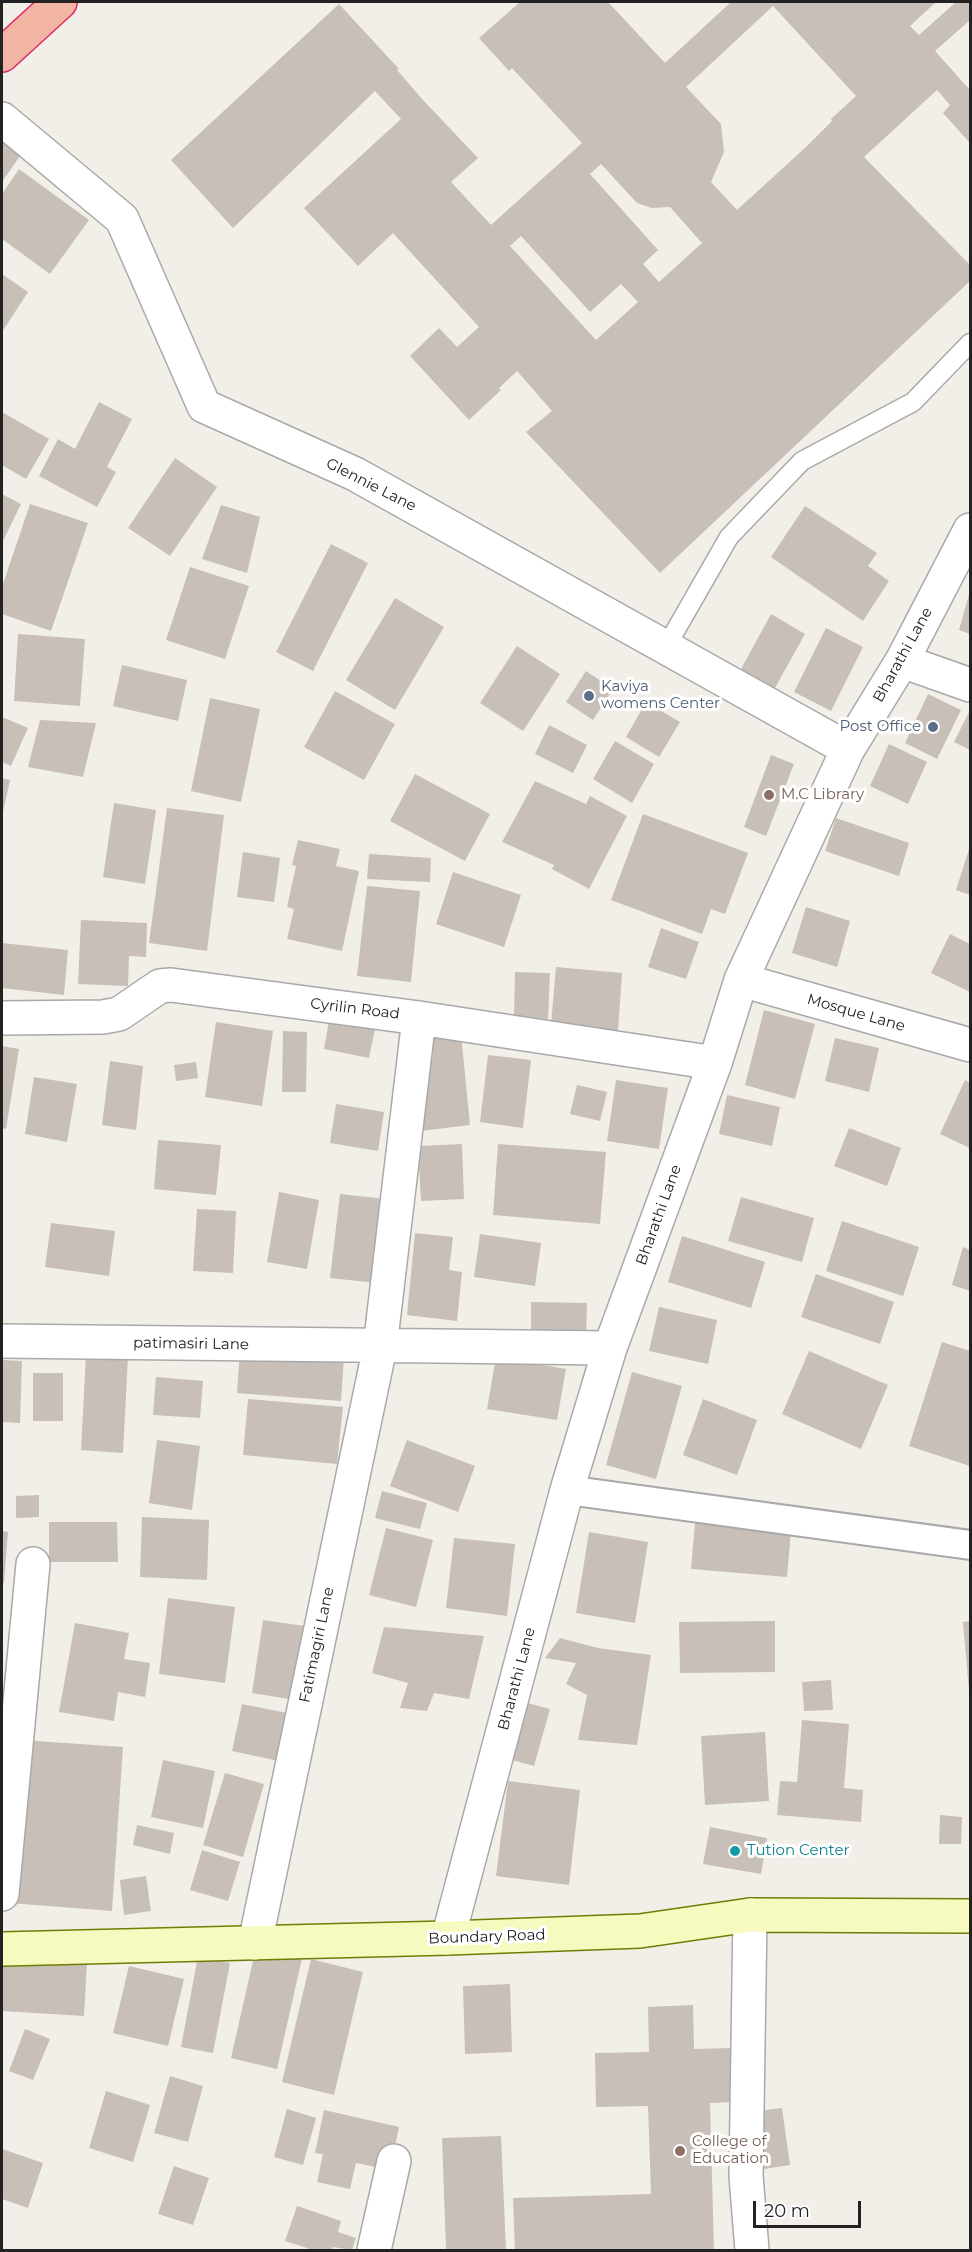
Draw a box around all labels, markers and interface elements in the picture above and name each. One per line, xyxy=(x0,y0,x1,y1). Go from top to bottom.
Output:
street label: Glennie Lane xyxy=(323,455,419,515)
street label: Bharathi Lane xyxy=(870,604,936,706)
place label: Kaviya womens Center xyxy=(601,678,720,713)
marker: Kaviya womens Center xyxy=(582,689,596,703)
place label: Post Office xyxy=(840,718,921,736)
marker: Post Office xyxy=(926,720,940,734)
place label: M.C Library xyxy=(781,786,864,804)
marker: M.C Library xyxy=(762,788,776,802)
street label: Mosque Lane xyxy=(805,990,907,1036)
street label: Cyrilin Road xyxy=(309,995,401,1023)
street label: Bharathi Lane xyxy=(632,1162,686,1268)
street label: patimasiri Lane xyxy=(133,1334,249,1354)
street label: Fatimagiri Lane xyxy=(296,1585,338,1705)
street label: Bharathi Lane xyxy=(495,1626,539,1732)
place label: Tution Center xyxy=(747,1842,849,1860)
marker: Tution Center xyxy=(728,1844,742,1858)
street label: Boundary Road xyxy=(428,1926,546,1948)
place label: College of Education xyxy=(692,2133,769,2168)
marker: College of Education xyxy=(673,2144,687,2158)
scale bar xyxy=(756,2189,864,2227)
text: 20 m xyxy=(764,2200,810,2222)

